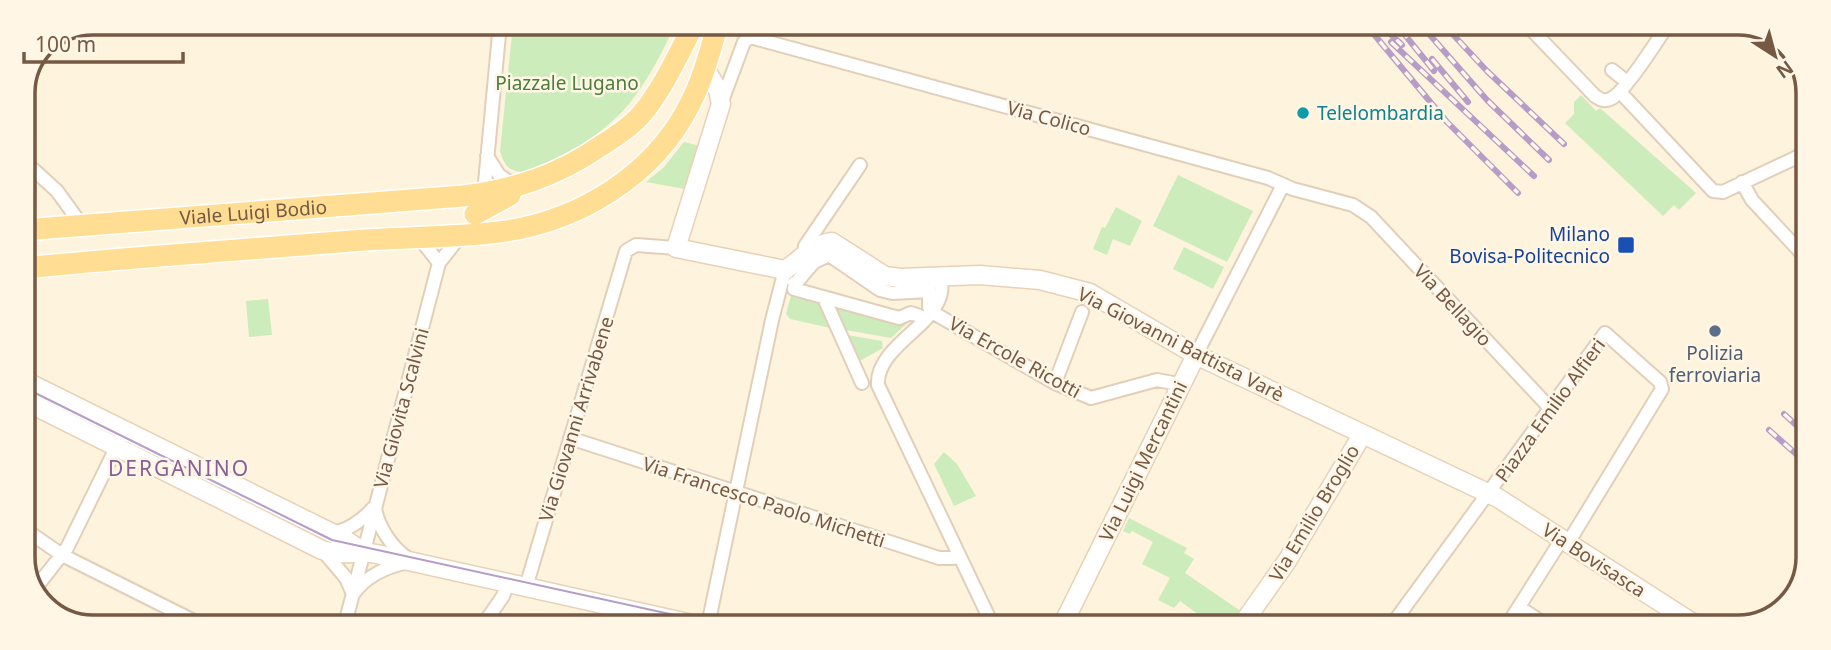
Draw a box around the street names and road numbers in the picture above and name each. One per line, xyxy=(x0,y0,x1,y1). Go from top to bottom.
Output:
street label: Via Colico xyxy=(1004,94,1094,142)
street label: Viale Luigi Bodio xyxy=(179,194,328,231)
street label: Via Bellagio xyxy=(1408,258,1498,352)
street label: Via Giovanni Battista Varè xyxy=(1073,281,1289,407)
street label: Via Ercole Ricotti xyxy=(944,310,1086,404)
street label: Via Giovanni Arrivabene xyxy=(532,313,620,525)
street label: Via Giovita Scalvini xyxy=(367,325,435,491)
street label: Piazza Emilio Alfieri xyxy=(1489,333,1611,487)
street label: Via Luigi Mercantini xyxy=(1093,376,1193,546)
street label: Via Emilio Broglio xyxy=(1263,440,1365,586)
street label: Via Francesco Paolo Michetti xyxy=(639,450,889,554)
street label: Via Bovisasca xyxy=(1537,517,1651,603)

